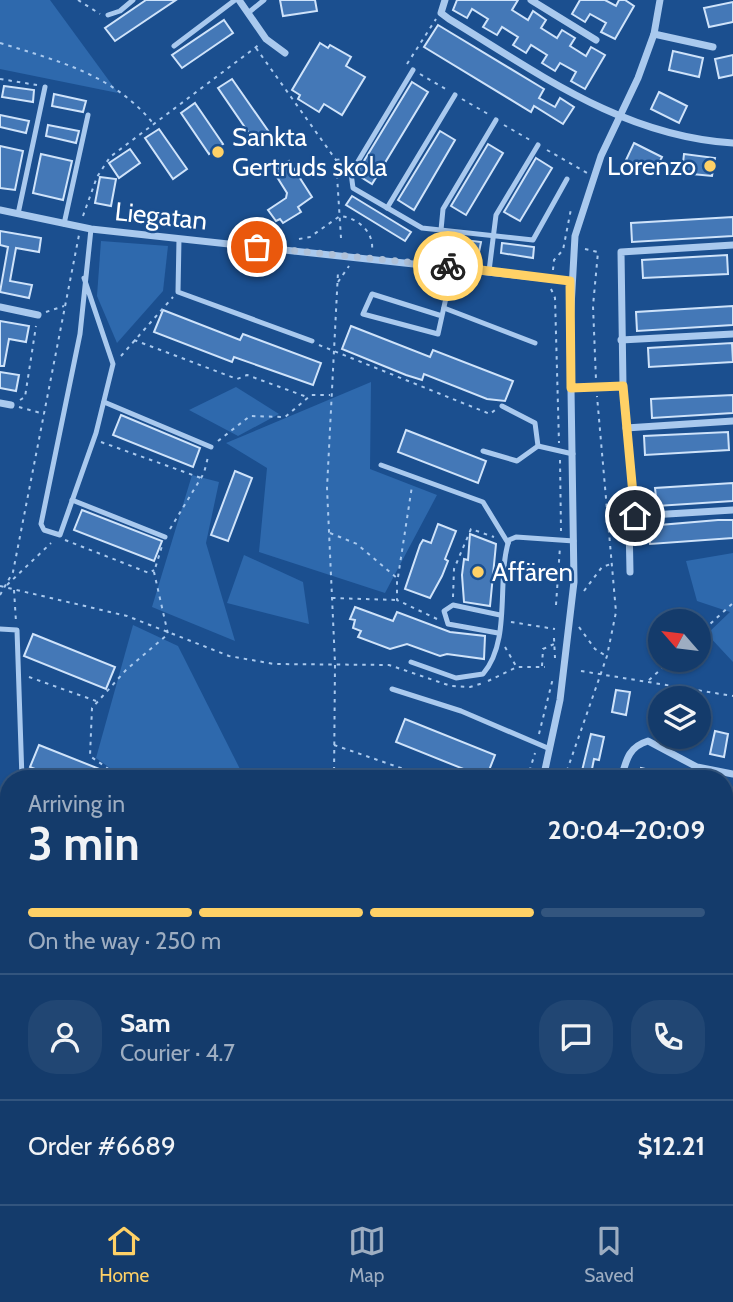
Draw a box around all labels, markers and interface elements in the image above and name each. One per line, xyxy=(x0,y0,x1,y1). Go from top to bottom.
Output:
place label: Sankta Gertruds skola xyxy=(232,121,388,183)
marker: Sankta Gertruds skola xyxy=(210,144,226,160)
place label: Lorenzo xyxy=(607,150,696,182)
marker: Lorenzo xyxy=(702,158,718,174)
street label: Liegatan xyxy=(113,195,209,237)
pin xyxy=(227,217,287,277)
icon: bag xyxy=(238,228,276,266)
courier xyxy=(413,231,483,301)
icon: bike xyxy=(429,247,467,285)
pin xyxy=(605,486,665,546)
icon: home xyxy=(616,497,654,535)
place label: Affären xyxy=(492,556,573,588)
marker: Affären xyxy=(470,564,486,580)
north arrow xyxy=(648,609,710,672)
map controls xyxy=(648,609,711,749)
button: layers xyxy=(648,686,711,749)
text: Arriving in xyxy=(28,790,125,818)
text: 20:04–20:09 xyxy=(548,814,705,846)
text: 3 min xyxy=(28,816,140,872)
text: On the way · 250 m xyxy=(28,927,221,955)
button: person xyxy=(28,1000,102,1074)
button: chat xyxy=(539,1000,613,1074)
button: phone xyxy=(631,1000,705,1074)
text: Sam xyxy=(120,1007,171,1039)
text: Courier · 4.7 xyxy=(120,1039,235,1067)
text: Order #6689 xyxy=(28,1130,176,1162)
text: $12.21 xyxy=(637,1130,705,1162)
tab: Home xyxy=(99,1222,149,1287)
tab: Map xyxy=(348,1222,386,1287)
tab: Saved xyxy=(584,1222,634,1287)

